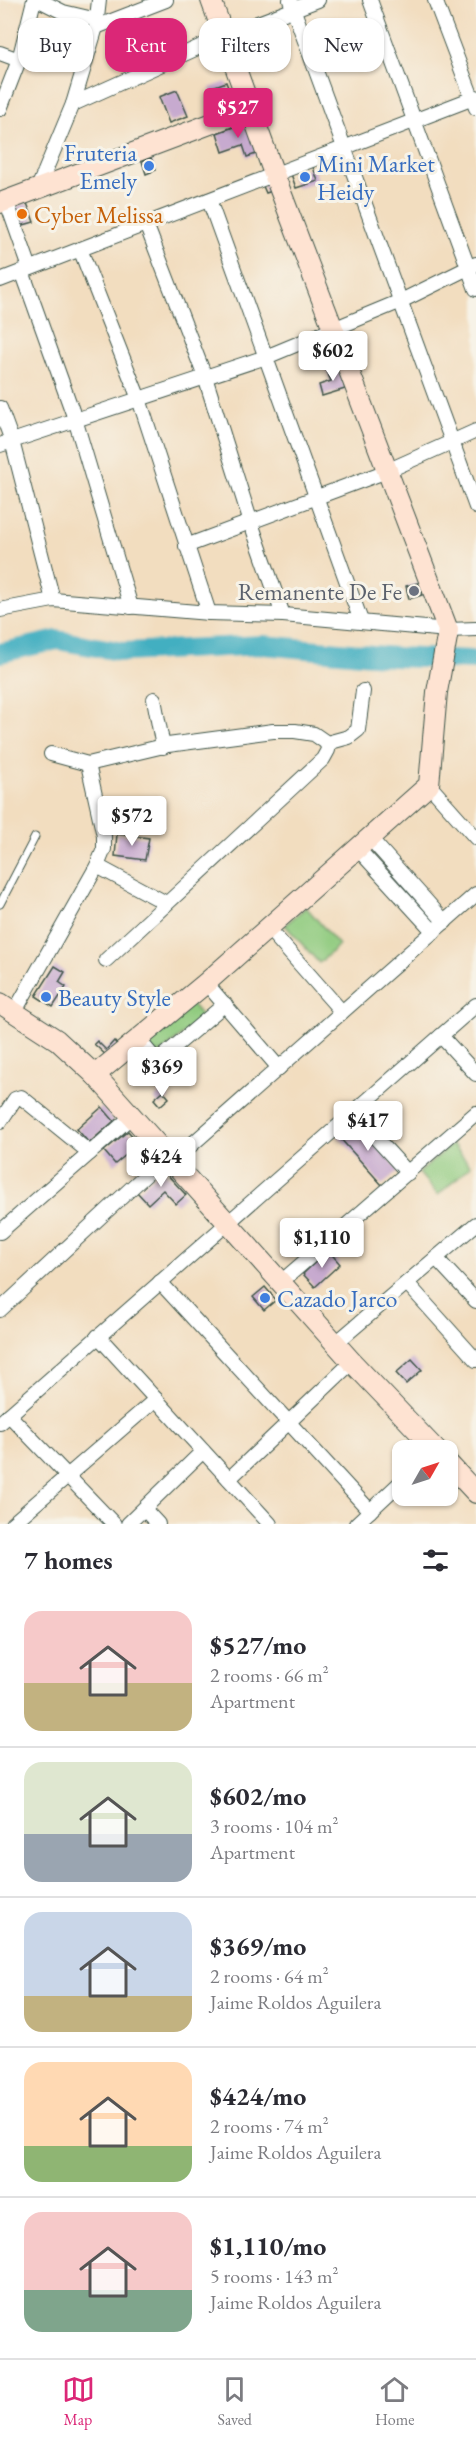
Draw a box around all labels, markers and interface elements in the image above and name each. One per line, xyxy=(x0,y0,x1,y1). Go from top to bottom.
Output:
chip: Buy xyxy=(18,18,93,72)
chip: Rent xyxy=(105,18,187,72)
chip: Filters xyxy=(199,18,291,72)
chip: New xyxy=(303,18,384,72)
pin: $527 xyxy=(202,88,274,139)
text: $527 xyxy=(218,94,258,120)
place label: Fruteria Emely xyxy=(64,137,137,196)
place label: Mini Market Heidy xyxy=(317,148,435,207)
marker: Fruteria Emely xyxy=(142,159,156,173)
marker: Mini Market Heidy xyxy=(298,170,312,184)
place label: Cyber Melissa xyxy=(34,199,164,230)
marker: Cyber Melissa xyxy=(15,207,29,221)
pin: $602 xyxy=(297,331,369,382)
text: $602 xyxy=(313,337,353,363)
place label: Remanente De Fe xyxy=(238,576,402,607)
marker: Remanente De Fe xyxy=(407,584,421,598)
pin: $572 xyxy=(96,796,168,847)
text: $572 xyxy=(112,802,152,828)
place label: Beauty Style xyxy=(58,982,171,1013)
marker: Beauty Style xyxy=(39,990,53,1004)
pin: $369 xyxy=(126,1047,198,1098)
text: $369 xyxy=(142,1053,182,1079)
pin: $417 xyxy=(332,1101,404,1152)
text: $417 xyxy=(348,1107,388,1133)
pin: $424 xyxy=(125,1137,197,1188)
text: $424 xyxy=(141,1143,181,1169)
pin: $1,110 xyxy=(273,1218,371,1269)
text: $1,110 xyxy=(294,1224,350,1250)
place label: Cazado Jarco xyxy=(277,1283,398,1314)
marker: Cazado Jarco xyxy=(258,1291,272,1305)
north arrow xyxy=(392,1440,458,1506)
map controls xyxy=(392,1440,458,1506)
text: 7 homes xyxy=(24,1543,113,1577)
icon: filters xyxy=(419,1544,452,1577)
text: $527/mo xyxy=(210,1628,306,1662)
icon: home xyxy=(72,1635,144,1707)
text: 2 rooms · 66 m² xyxy=(210,1662,329,1688)
text: Apartment xyxy=(210,1688,295,1714)
text: $602/mo xyxy=(210,1779,306,1813)
icon: home xyxy=(72,1786,144,1858)
text: 3 rooms · 104 m² xyxy=(210,1813,338,1839)
text: Apartment xyxy=(210,1839,295,1865)
text: $369/mo xyxy=(210,1929,306,1963)
icon: home xyxy=(72,1936,144,2008)
text: 2 rooms · 64 m² xyxy=(210,1963,329,1989)
text: Jaime Roldos Aguilera xyxy=(210,1989,381,2015)
text: $424/mo xyxy=(210,2079,306,2113)
icon: home xyxy=(72,2086,144,2158)
text: 2 rooms · 74 m² xyxy=(210,2113,329,2139)
text: Jaime Roldos Aguilera xyxy=(210,2139,381,2165)
text: $1,110/mo xyxy=(210,2229,326,2263)
icon: home xyxy=(72,2236,144,2308)
text: 5 rooms · 143 m² xyxy=(210,2263,338,2289)
text: Jaime Roldos Aguilera xyxy=(210,2289,381,2315)
tab: Map xyxy=(62,2373,95,2430)
tab: Saved xyxy=(218,2373,252,2430)
tab: Home xyxy=(375,2373,414,2430)

